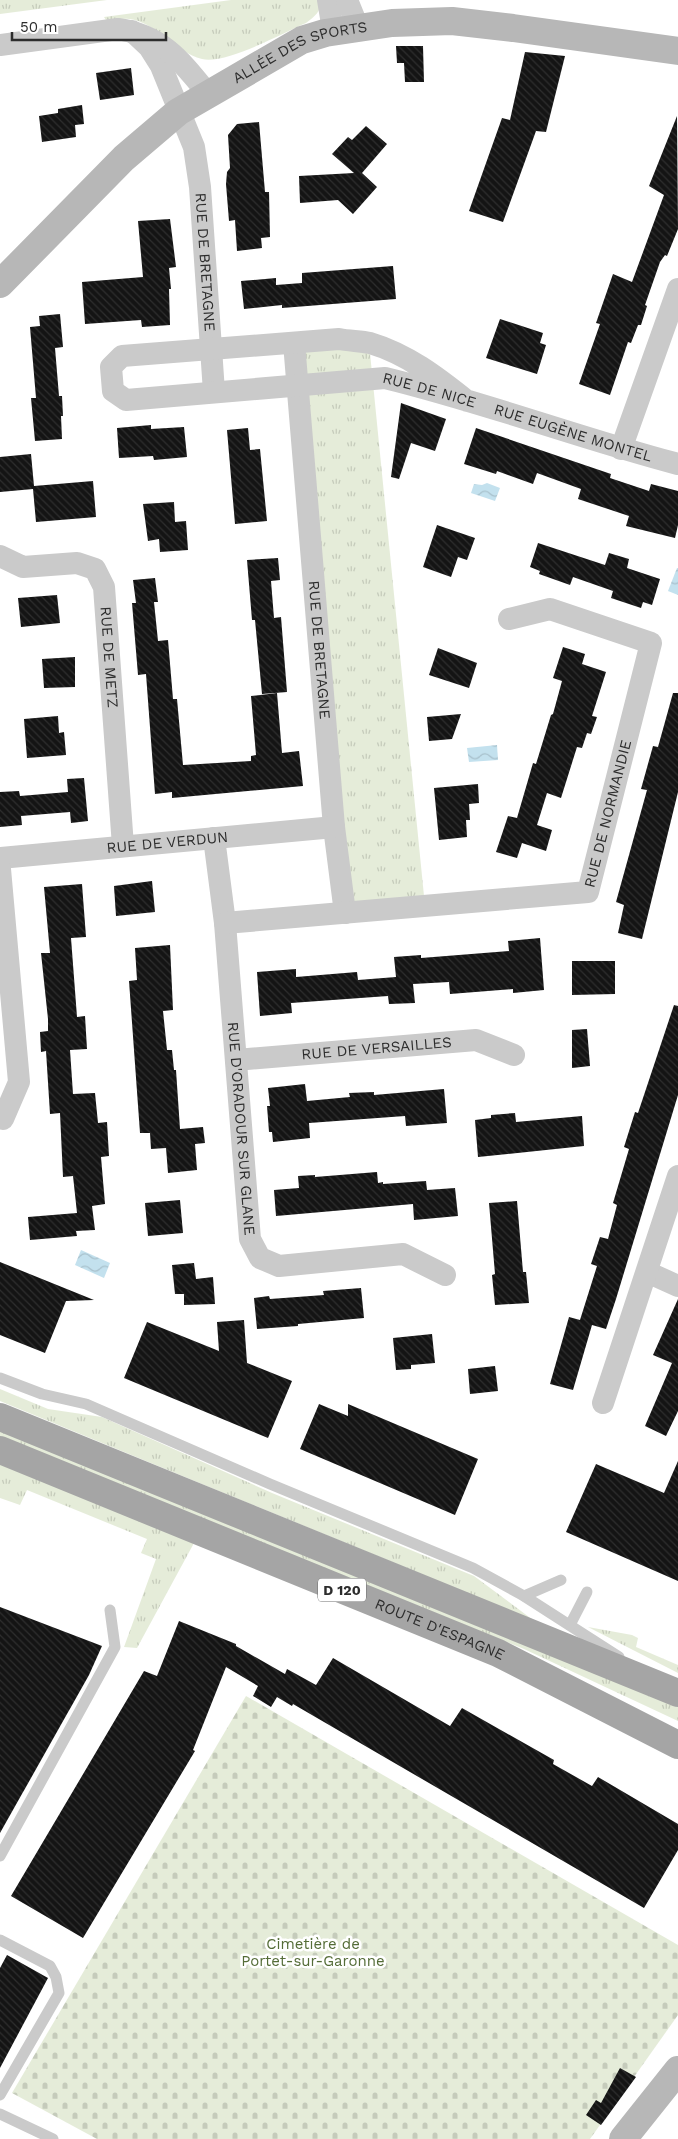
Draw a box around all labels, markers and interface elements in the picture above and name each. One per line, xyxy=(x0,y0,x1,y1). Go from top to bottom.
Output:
scale bar xyxy=(12,10,166,42)
text: 50 m xyxy=(20,18,57,36)
street label: ALLÉE DES SPORTS xyxy=(229,18,368,87)
street label: RUE DE BRETAGNE xyxy=(191,192,219,332)
street label: RUE DE NICE xyxy=(381,369,478,412)
street label: RUE EUGÈNE MONTEL xyxy=(492,400,654,466)
street label: RUE DE BRETAGNE xyxy=(305,580,334,720)
street label: RUE DE METZ xyxy=(96,606,122,708)
street label: RUE DE NORMANDIE xyxy=(580,738,635,890)
street label: RUE DE VERDUN xyxy=(106,828,229,857)
street label: RUE D'ORADOUR SUR GLANE xyxy=(224,1021,259,1236)
street label: RUE DE VERSAILLES xyxy=(301,1033,452,1064)
road number: D 120 xyxy=(318,1578,366,1602)
street label: ROUTE D'ESPAGNE xyxy=(372,1595,508,1664)
park label: Cimetière de Portet-sur-Garonne xyxy=(241,1935,385,1970)

